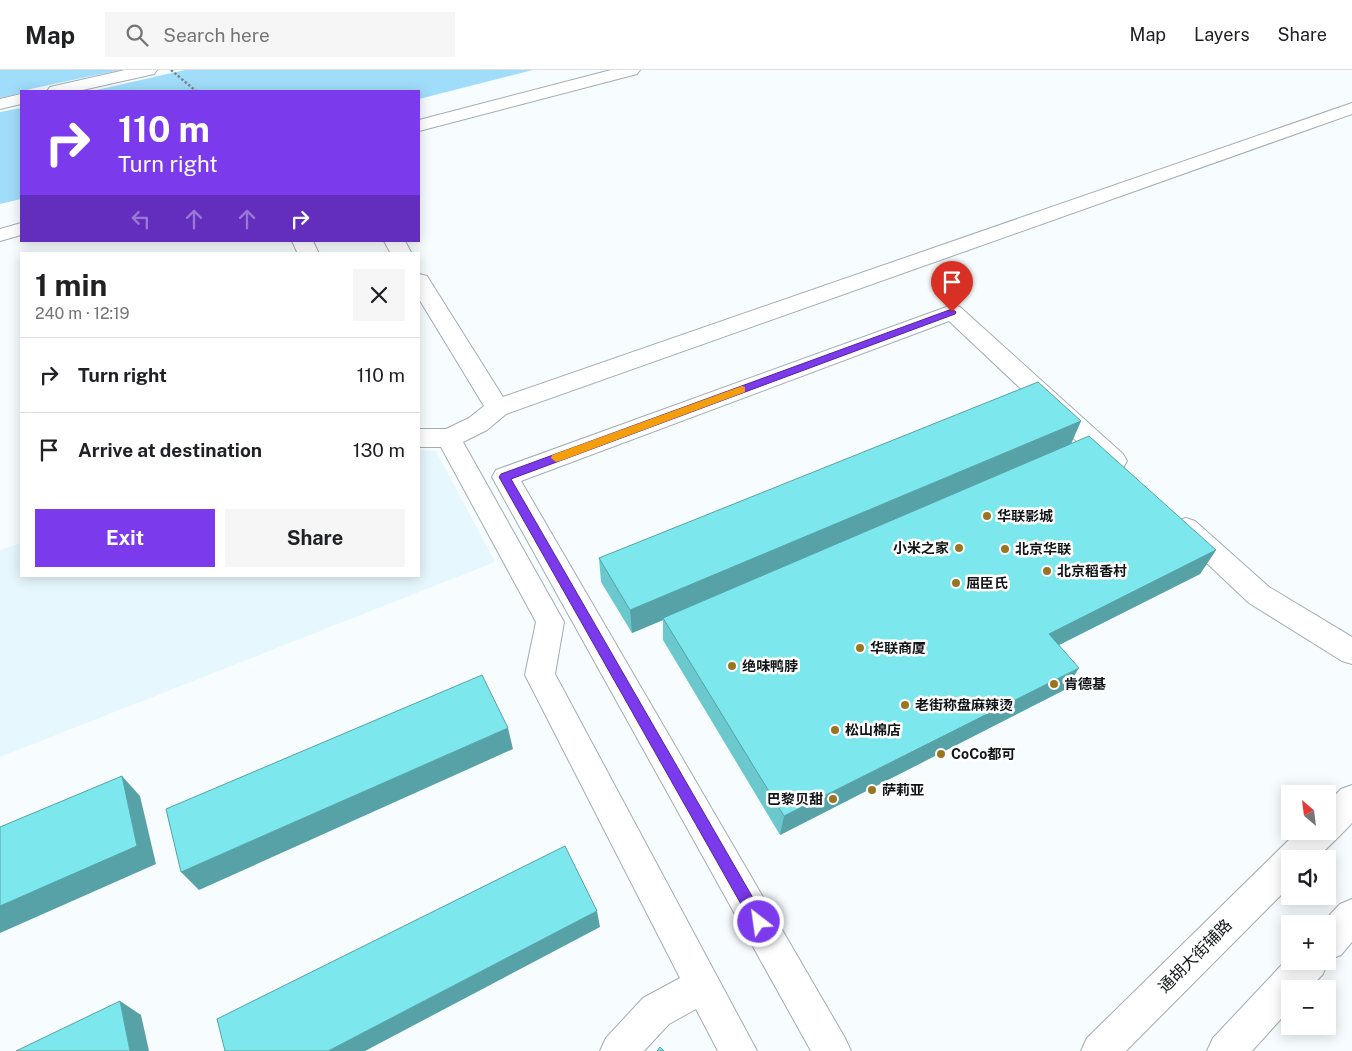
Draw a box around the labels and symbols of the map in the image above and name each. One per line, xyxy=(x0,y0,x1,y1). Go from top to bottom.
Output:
pin xyxy=(931,261,973,312)
place label: 华联影城 xyxy=(997,508,1053,524)
marker: 华联影城 xyxy=(981,510,993,522)
place label: 小米之家 xyxy=(893,540,949,556)
place label: 北京华联 xyxy=(1015,541,1071,557)
marker: 小米之家 xyxy=(953,542,965,554)
marker: 北京华联 xyxy=(999,543,1011,555)
place label: 北京稻香村 xyxy=(1057,563,1127,579)
marker: 北京稻香村 xyxy=(1041,565,1053,577)
place label: 屈臣氏 xyxy=(966,575,1008,591)
marker: 屈臣氏 xyxy=(950,577,962,589)
place label: 华联商厦 xyxy=(870,640,926,656)
marker: 华联商厦 xyxy=(854,642,866,654)
place label: 绝味鸭脖 xyxy=(742,658,798,674)
marker: 绝味鸭脖 xyxy=(726,660,738,672)
place label: 肯德基 xyxy=(1064,676,1106,692)
marker: 肯德基 xyxy=(1048,678,1060,690)
place label: 老街称盘麻辣烫 xyxy=(915,697,1013,713)
marker: 老街称盘麻辣烫 xyxy=(899,699,911,711)
place label: 松山棉店 xyxy=(845,722,901,738)
marker: 松山棉店 xyxy=(829,724,841,736)
place label: CoCo都可 xyxy=(951,746,1015,762)
marker: CoCo都可 xyxy=(935,748,947,760)
place label: 萨莉亚 xyxy=(882,782,924,798)
marker: 萨莉亚 xyxy=(866,784,878,796)
north arrow xyxy=(1281,785,1336,840)
place label: 巴黎贝甜 xyxy=(767,791,823,807)
marker: 巴黎贝甜 xyxy=(827,793,839,805)
position arrow xyxy=(732,895,784,947)
street label: 通胡大街辅路 xyxy=(1154,915,1236,997)

